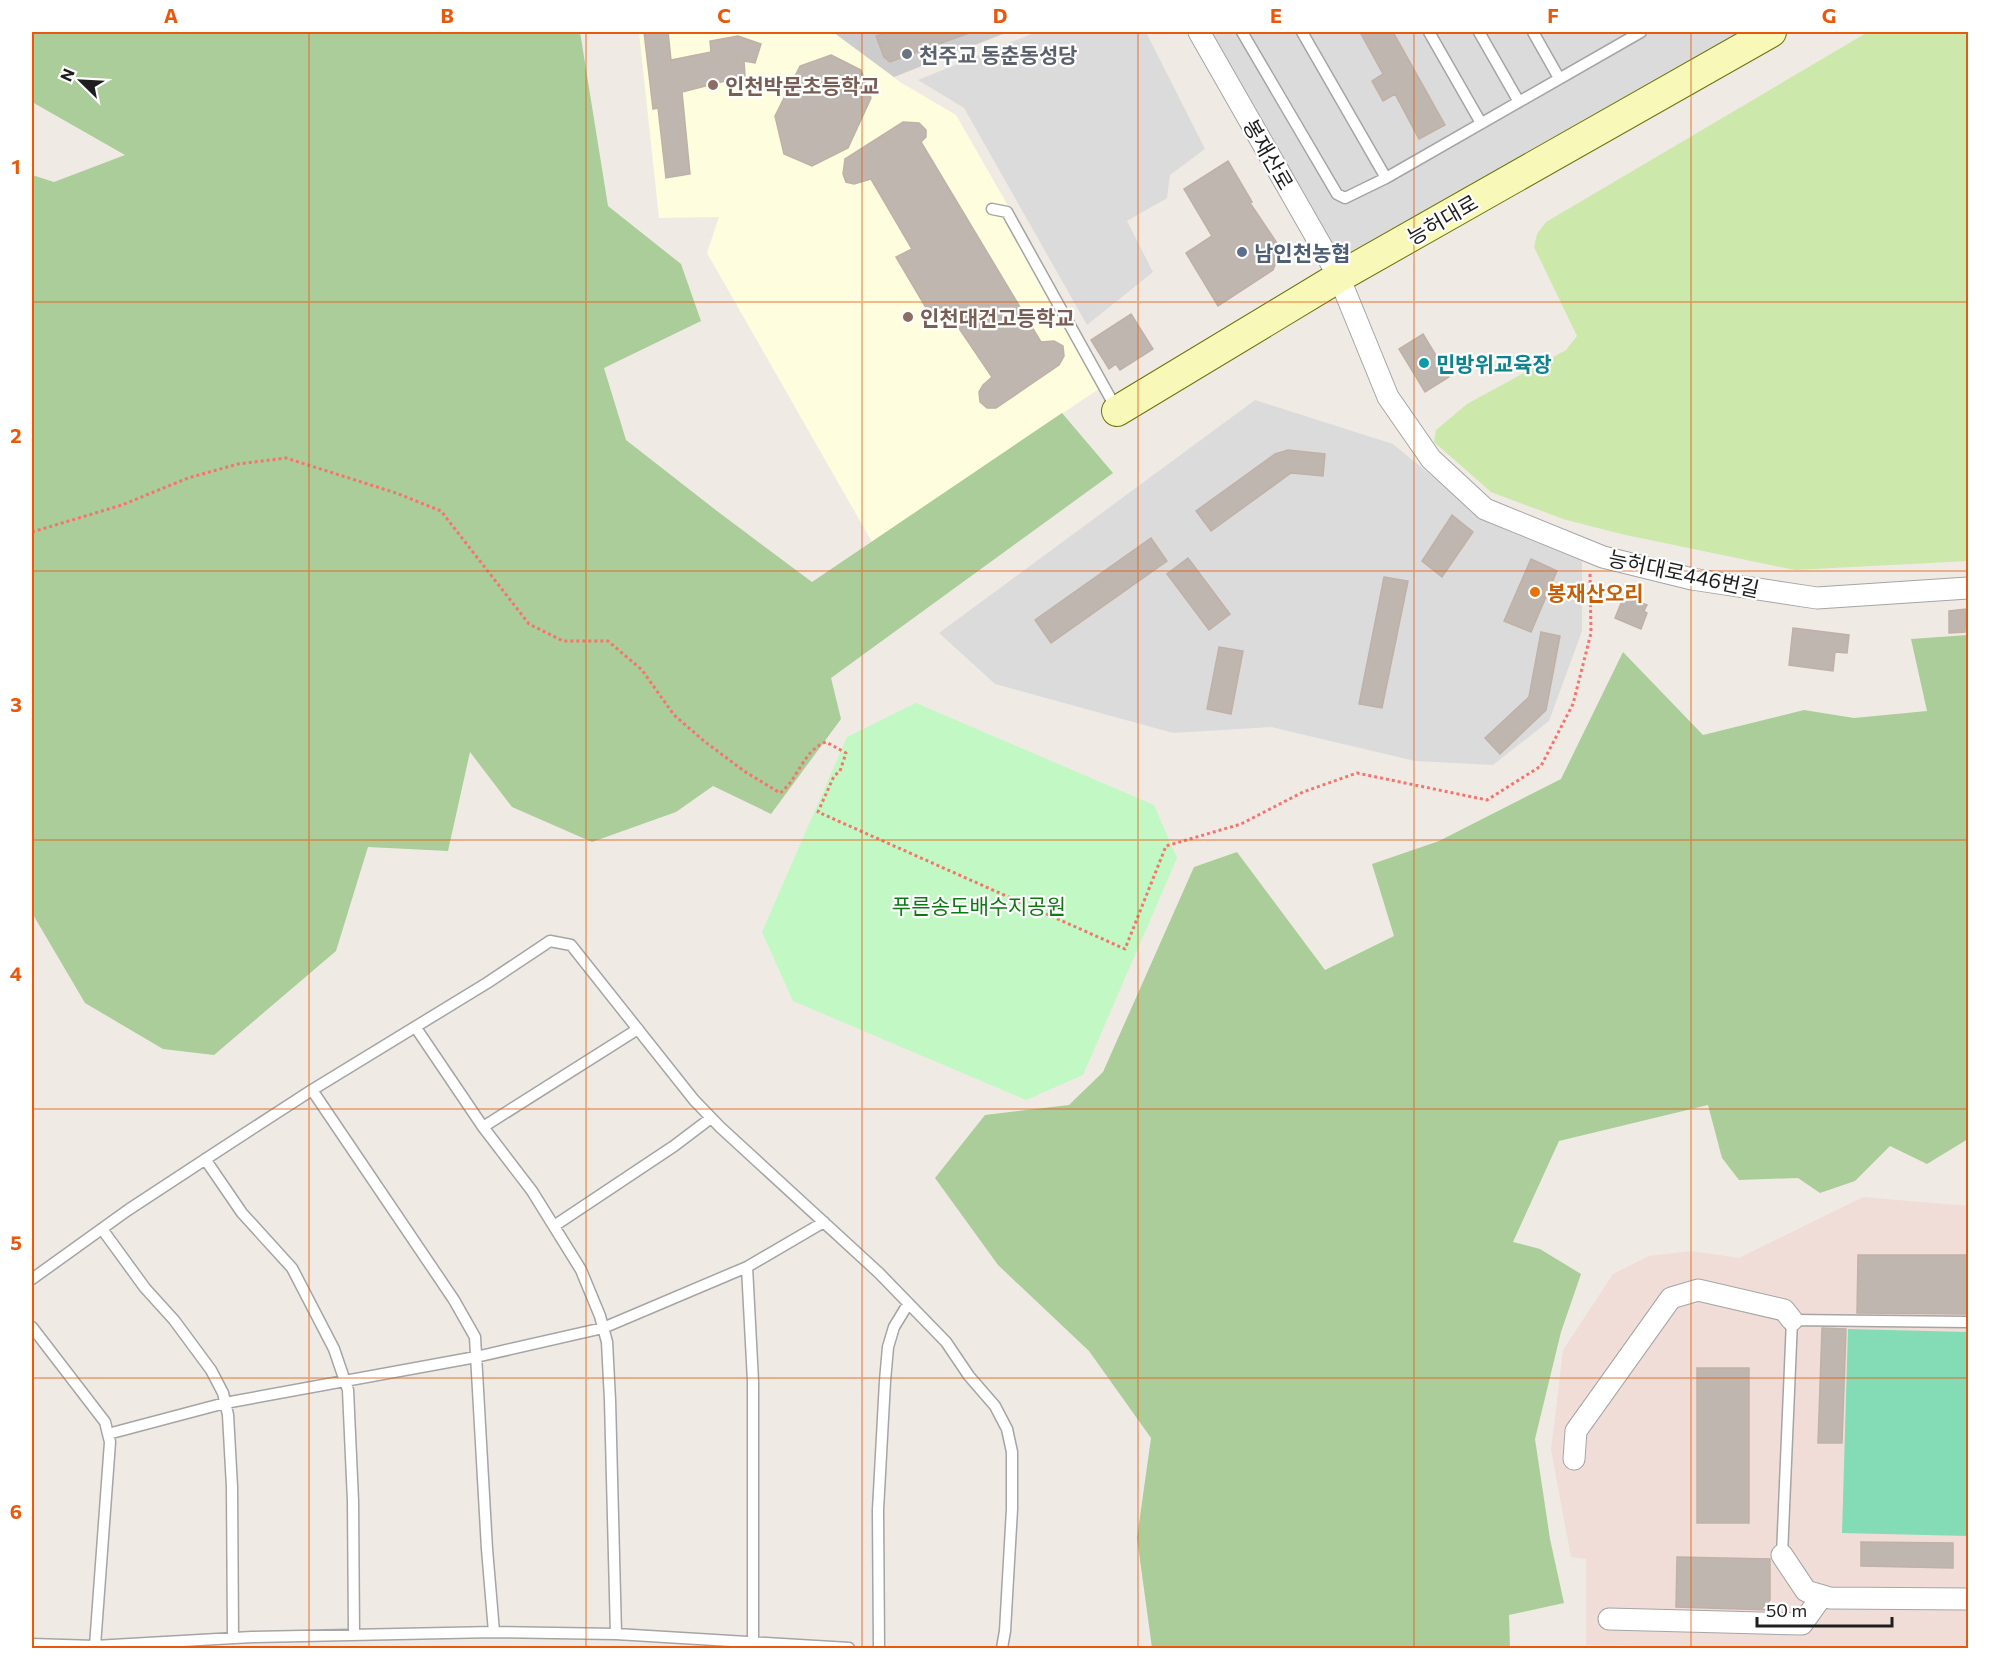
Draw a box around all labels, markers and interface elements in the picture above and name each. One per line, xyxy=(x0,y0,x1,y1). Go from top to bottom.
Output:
text: A xyxy=(164,3,178,27)
text: B xyxy=(440,3,454,27)
text: C xyxy=(717,3,731,27)
text: D xyxy=(993,3,1007,27)
text: E xyxy=(1270,3,1282,27)
text: F xyxy=(1547,3,1559,27)
text: G xyxy=(1822,3,1836,27)
place label: 천주교 동춘동성당 xyxy=(919,42,1078,67)
marker: 천주교 동춘동성당 xyxy=(900,47,914,61)
north arrow xyxy=(51,51,111,111)
text: N xyxy=(56,65,78,84)
place label: 인천박문초등학교 xyxy=(725,73,880,98)
marker: 인천박문초등학교 xyxy=(706,78,720,92)
street label: 봉재산로 xyxy=(1239,114,1299,194)
text: 1 xyxy=(11,154,21,178)
street label: 능허대로 xyxy=(1402,189,1482,249)
place label: 남인천농협 xyxy=(1254,240,1351,265)
marker: 남인천농협 xyxy=(1235,245,1249,259)
place label: 인천대건고등학교 xyxy=(920,305,1075,330)
marker: 인천대건고등학교 xyxy=(901,310,915,324)
place label: 민방위교육장 xyxy=(1436,351,1552,376)
marker: 민방위교육장 xyxy=(1417,356,1431,370)
text: 2 xyxy=(10,423,22,447)
street label: 능허대로446번길 xyxy=(1606,545,1762,601)
place label: 봉재산오리 xyxy=(1547,580,1644,605)
marker: 봉재산오리 xyxy=(1528,585,1542,599)
text: 3 xyxy=(10,692,22,716)
park label: 푸른송도배수지공원 xyxy=(892,893,1066,918)
text: 4 xyxy=(10,961,22,985)
text: 5 xyxy=(10,1230,22,1254)
text: 6 xyxy=(10,1499,22,1523)
scale bar xyxy=(1757,1590,1892,1628)
text: 50 m xyxy=(1766,1599,1807,1621)

